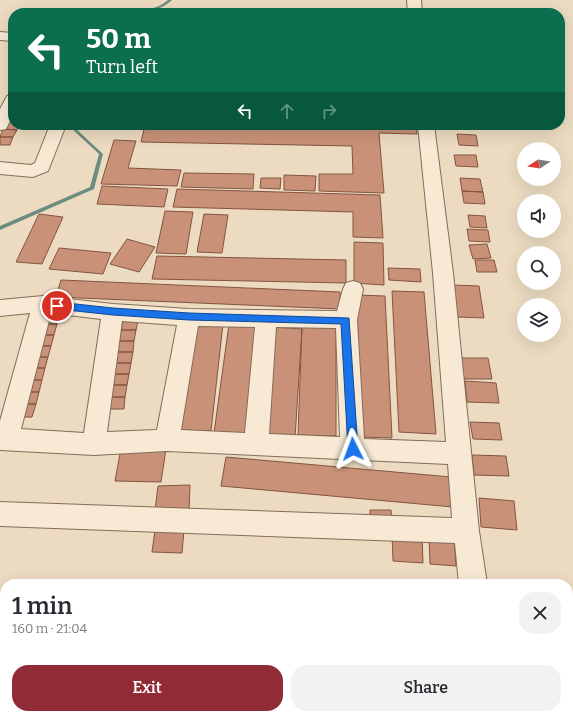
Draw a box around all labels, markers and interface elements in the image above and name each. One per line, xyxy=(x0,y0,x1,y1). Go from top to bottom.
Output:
text: 50 m xyxy=(86,22,151,55)
icon: left xyxy=(20,24,72,76)
text: Turn left xyxy=(86,56,158,78)
icon: left xyxy=(234,100,256,122)
icon: ahead xyxy=(276,100,298,122)
icon: right xyxy=(318,100,340,122)
north arrow xyxy=(517,142,561,186)
map controls xyxy=(517,142,561,342)
button: sound xyxy=(517,194,561,238)
button: search xyxy=(517,246,561,290)
pin xyxy=(40,289,74,323)
icon: arrive xyxy=(46,295,68,317)
button: layers xyxy=(517,298,561,342)
position arrow xyxy=(332,428,374,470)
text: 1 min xyxy=(12,592,72,620)
button: close xyxy=(519,592,561,634)
text: 160 m · 21:04 xyxy=(12,621,87,636)
button: Exit xyxy=(12,665,283,711)
button: Share xyxy=(291,665,561,711)

